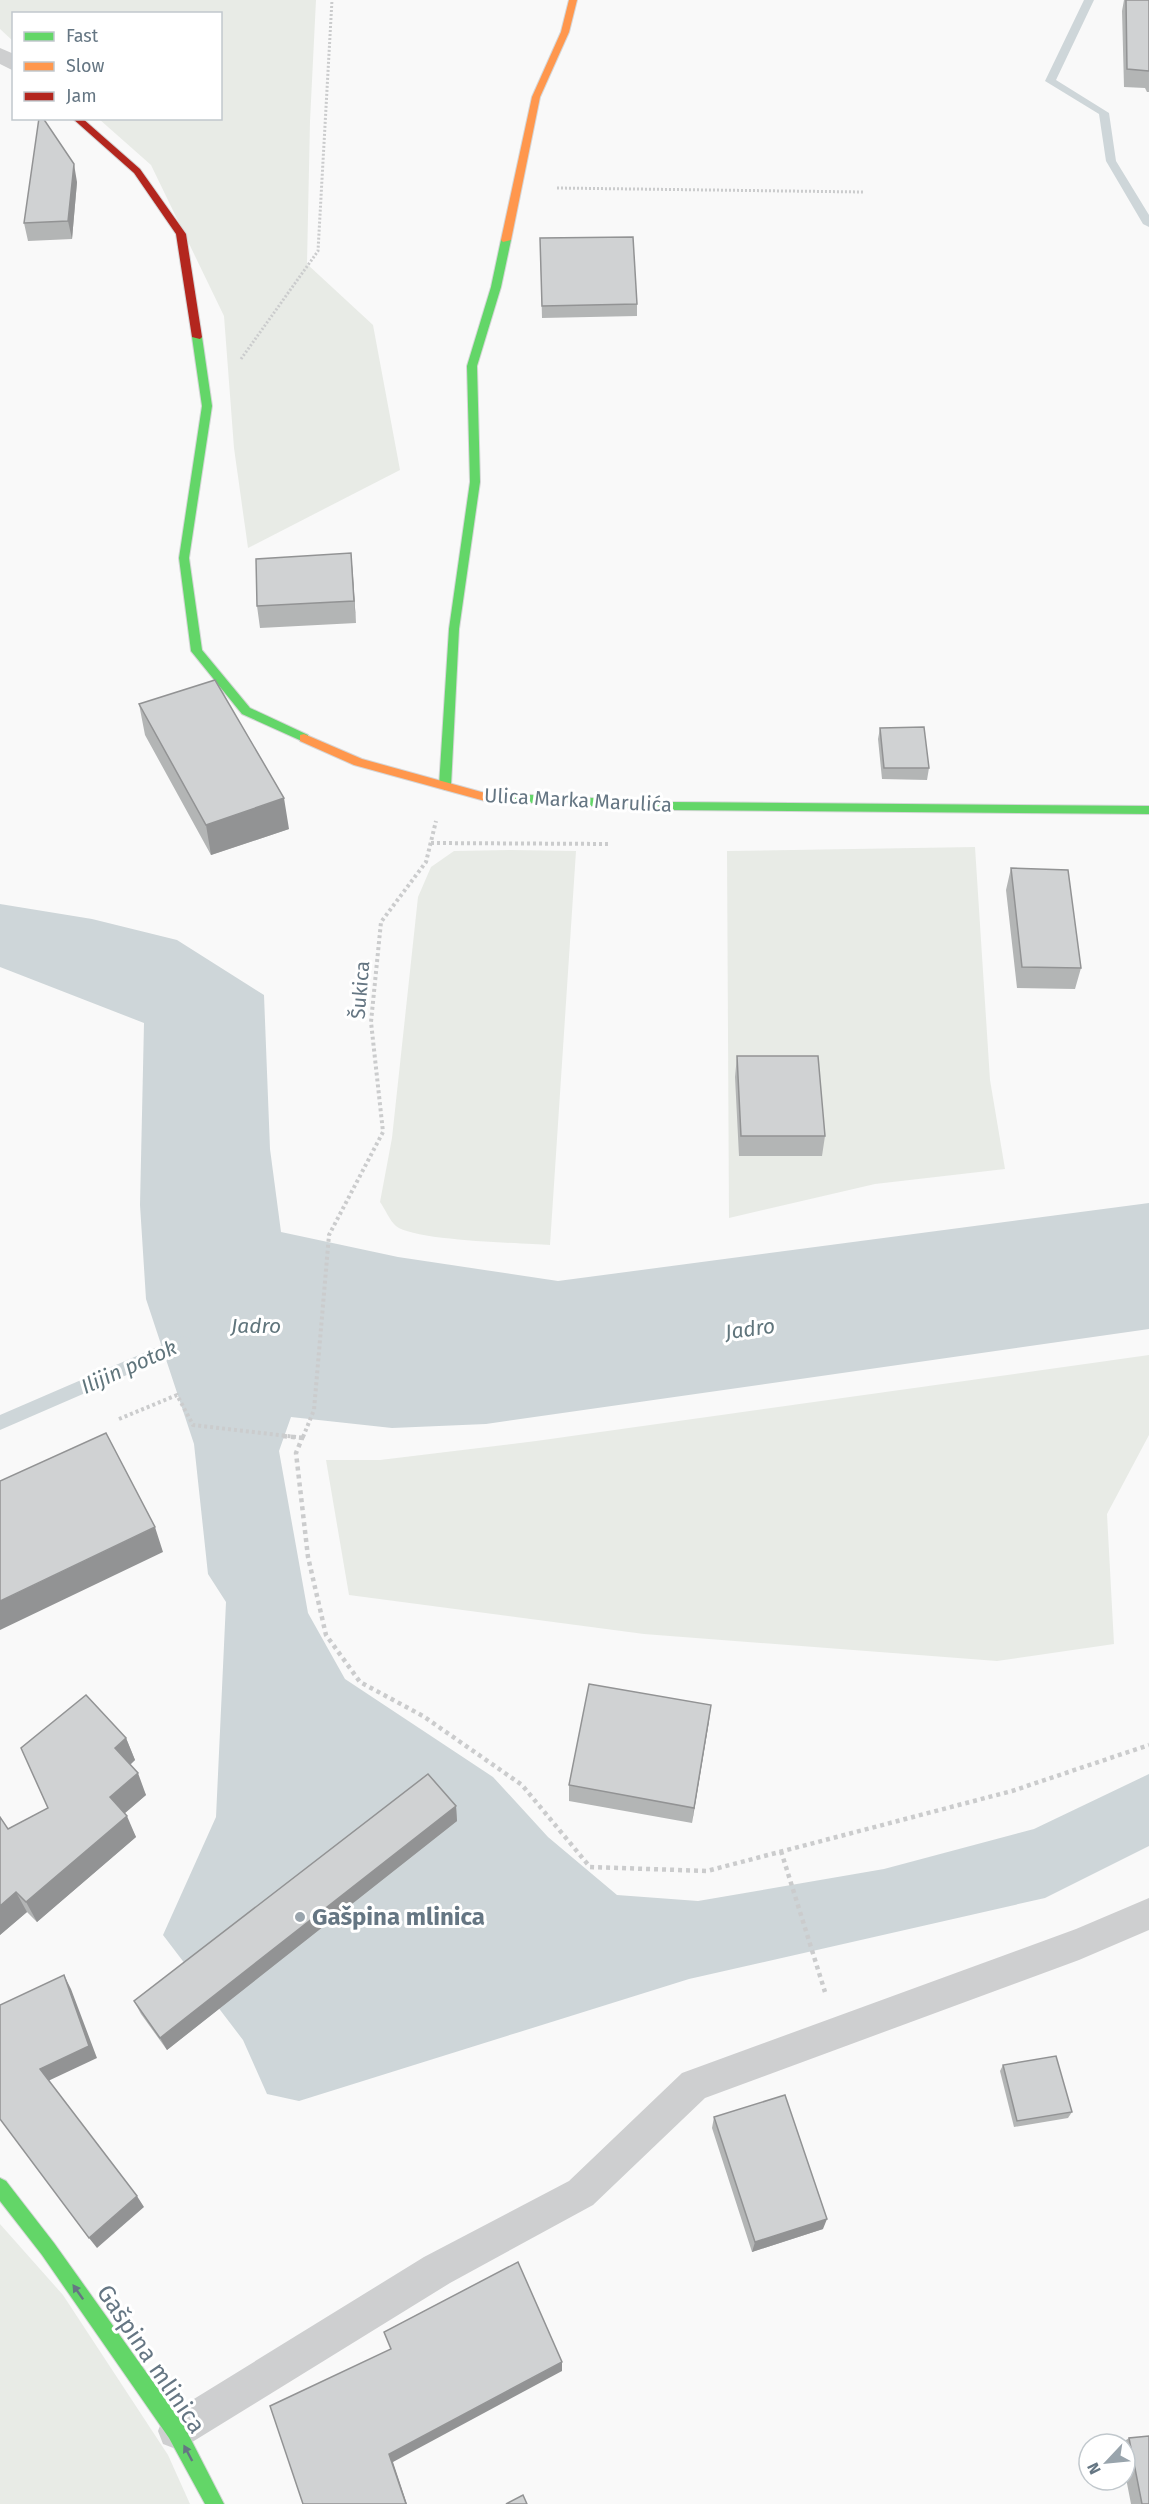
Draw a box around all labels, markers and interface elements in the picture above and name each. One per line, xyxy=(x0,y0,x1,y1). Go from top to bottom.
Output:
legend xyxy=(12,12,222,120)
text: Fast xyxy=(66,25,99,47)
text: Slow xyxy=(66,55,105,77)
text: Jam xyxy=(66,85,97,107)
street label: Ulica Marka Marulića xyxy=(483,783,673,817)
street label: Šukica xyxy=(345,960,375,1020)
water label: Jadro xyxy=(230,1313,281,1339)
water label: Jadro xyxy=(722,1313,777,1345)
water label: Ilijin potok xyxy=(77,1334,181,1400)
place label: Gašpina mlinica xyxy=(312,1903,485,1931)
marker: Gašpina mlinica xyxy=(293,1910,307,1924)
street label: Gašpina mlinica xyxy=(91,2279,211,2439)
one-way arrow xyxy=(72,2284,84,2300)
north arrow xyxy=(1077,2432,1137,2492)
one-way arrow xyxy=(183,2444,193,2461)
text: N xyxy=(1083,2459,1105,2477)

